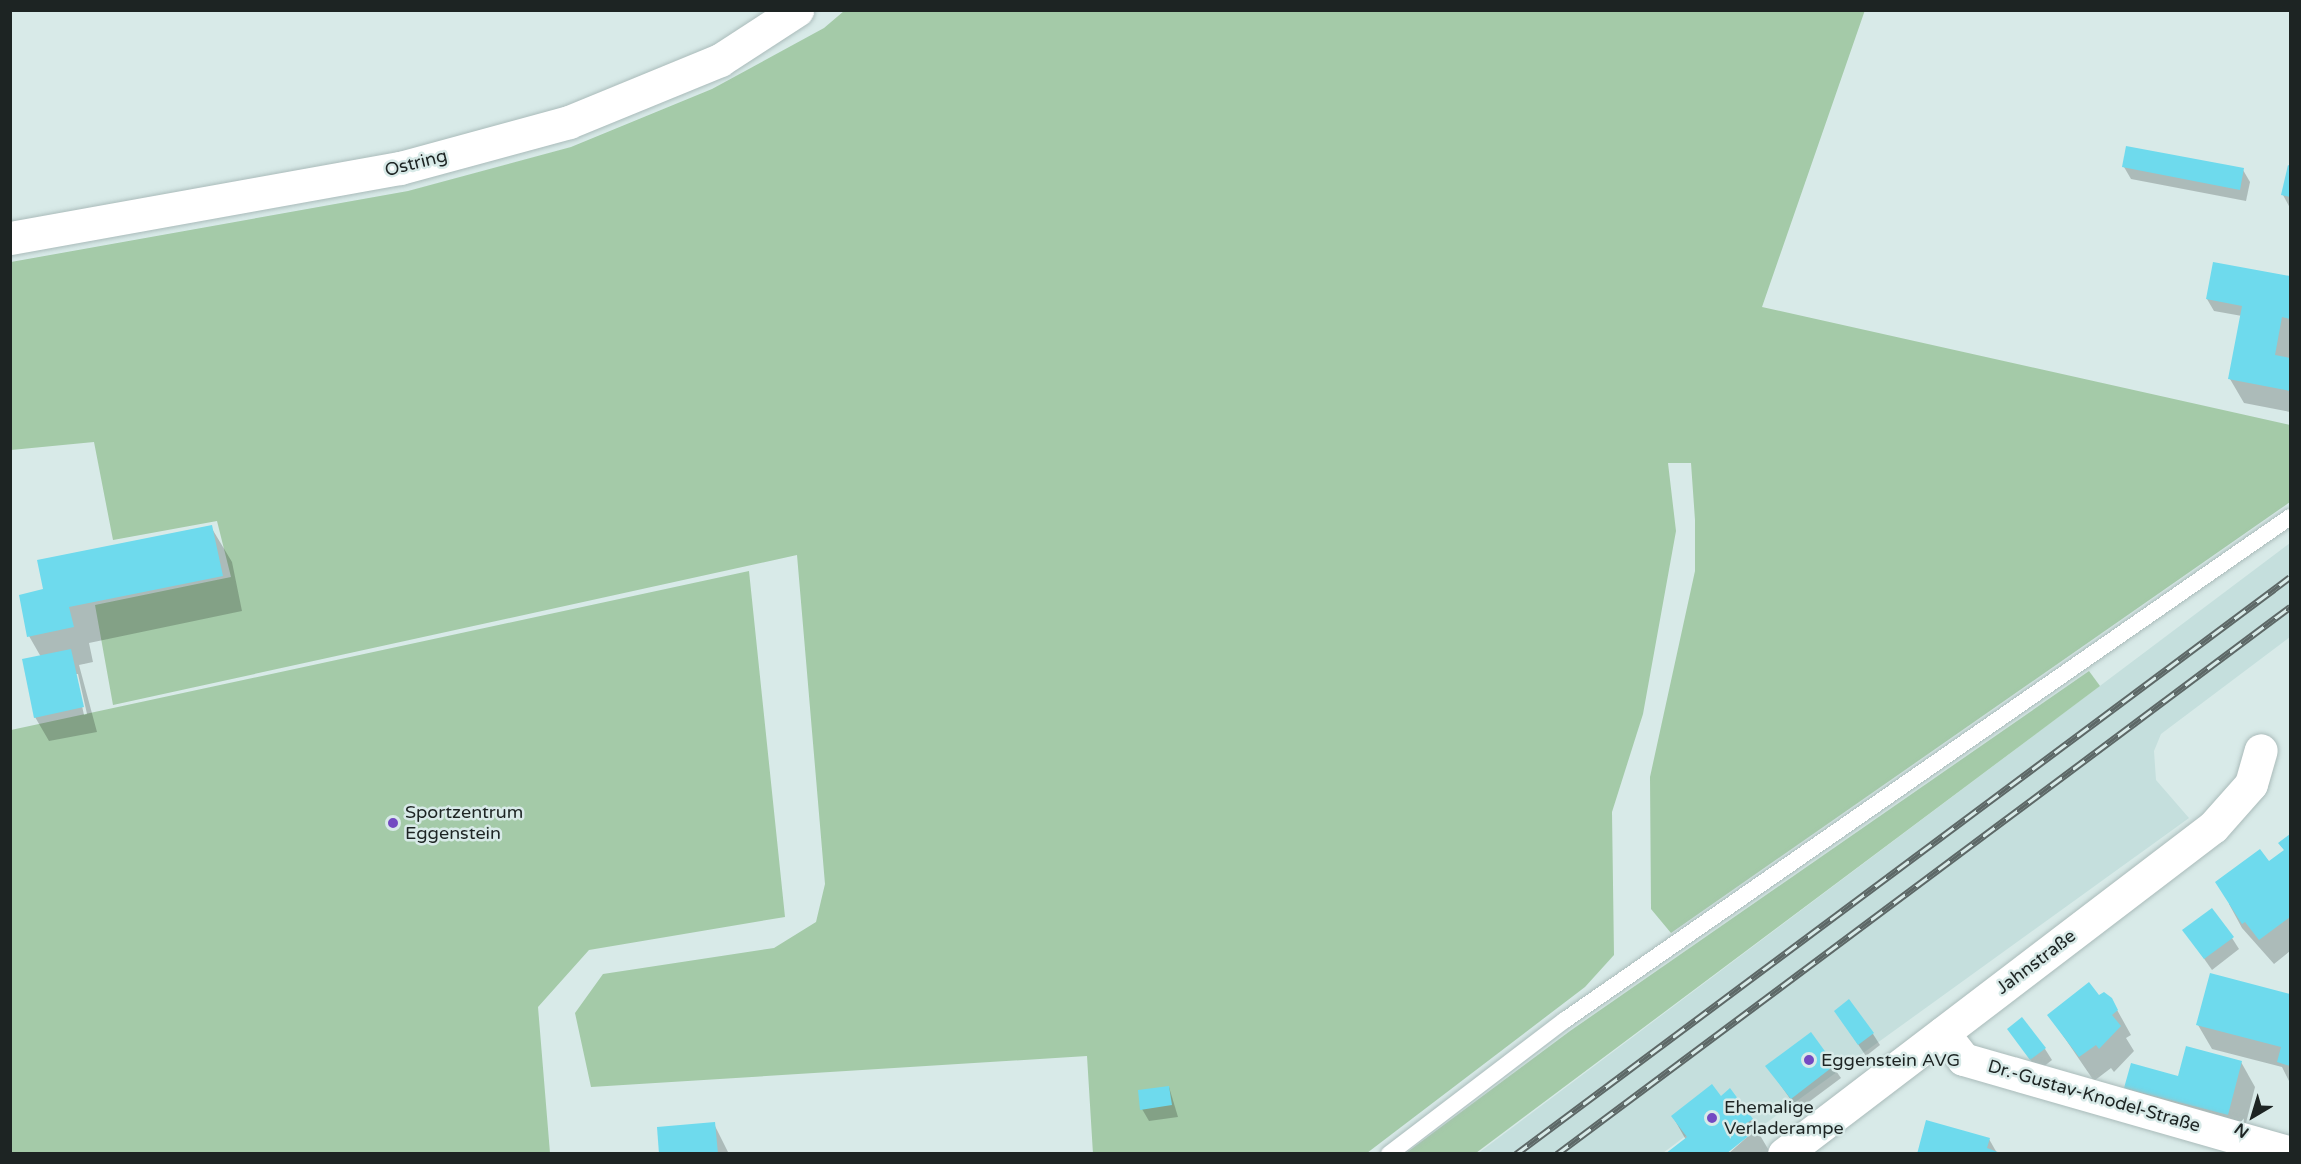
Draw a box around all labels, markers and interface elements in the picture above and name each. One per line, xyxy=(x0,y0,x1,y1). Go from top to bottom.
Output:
street label: Ostring xyxy=(383,145,449,181)
place label: Sportzentrum Eggenstein xyxy=(405,802,523,844)
marker: Sportzentrum Eggenstein xyxy=(386,816,400,830)
street label: Jahnstraße xyxy=(1992,925,2080,999)
place label: Eggenstein AVG xyxy=(1821,1049,1960,1071)
marker: Eggenstein AVG xyxy=(1802,1053,1816,1067)
street label: Dr.-Gustav-Knodel-Straße xyxy=(1985,1055,2203,1137)
north arrow xyxy=(2223,1086,2283,1146)
place label: Ehemalige Verladerampe xyxy=(1724,1097,1844,1140)
marker: Ehemalige Verladerampe xyxy=(1705,1111,1719,1125)
text: N xyxy=(2231,1118,2253,1142)

